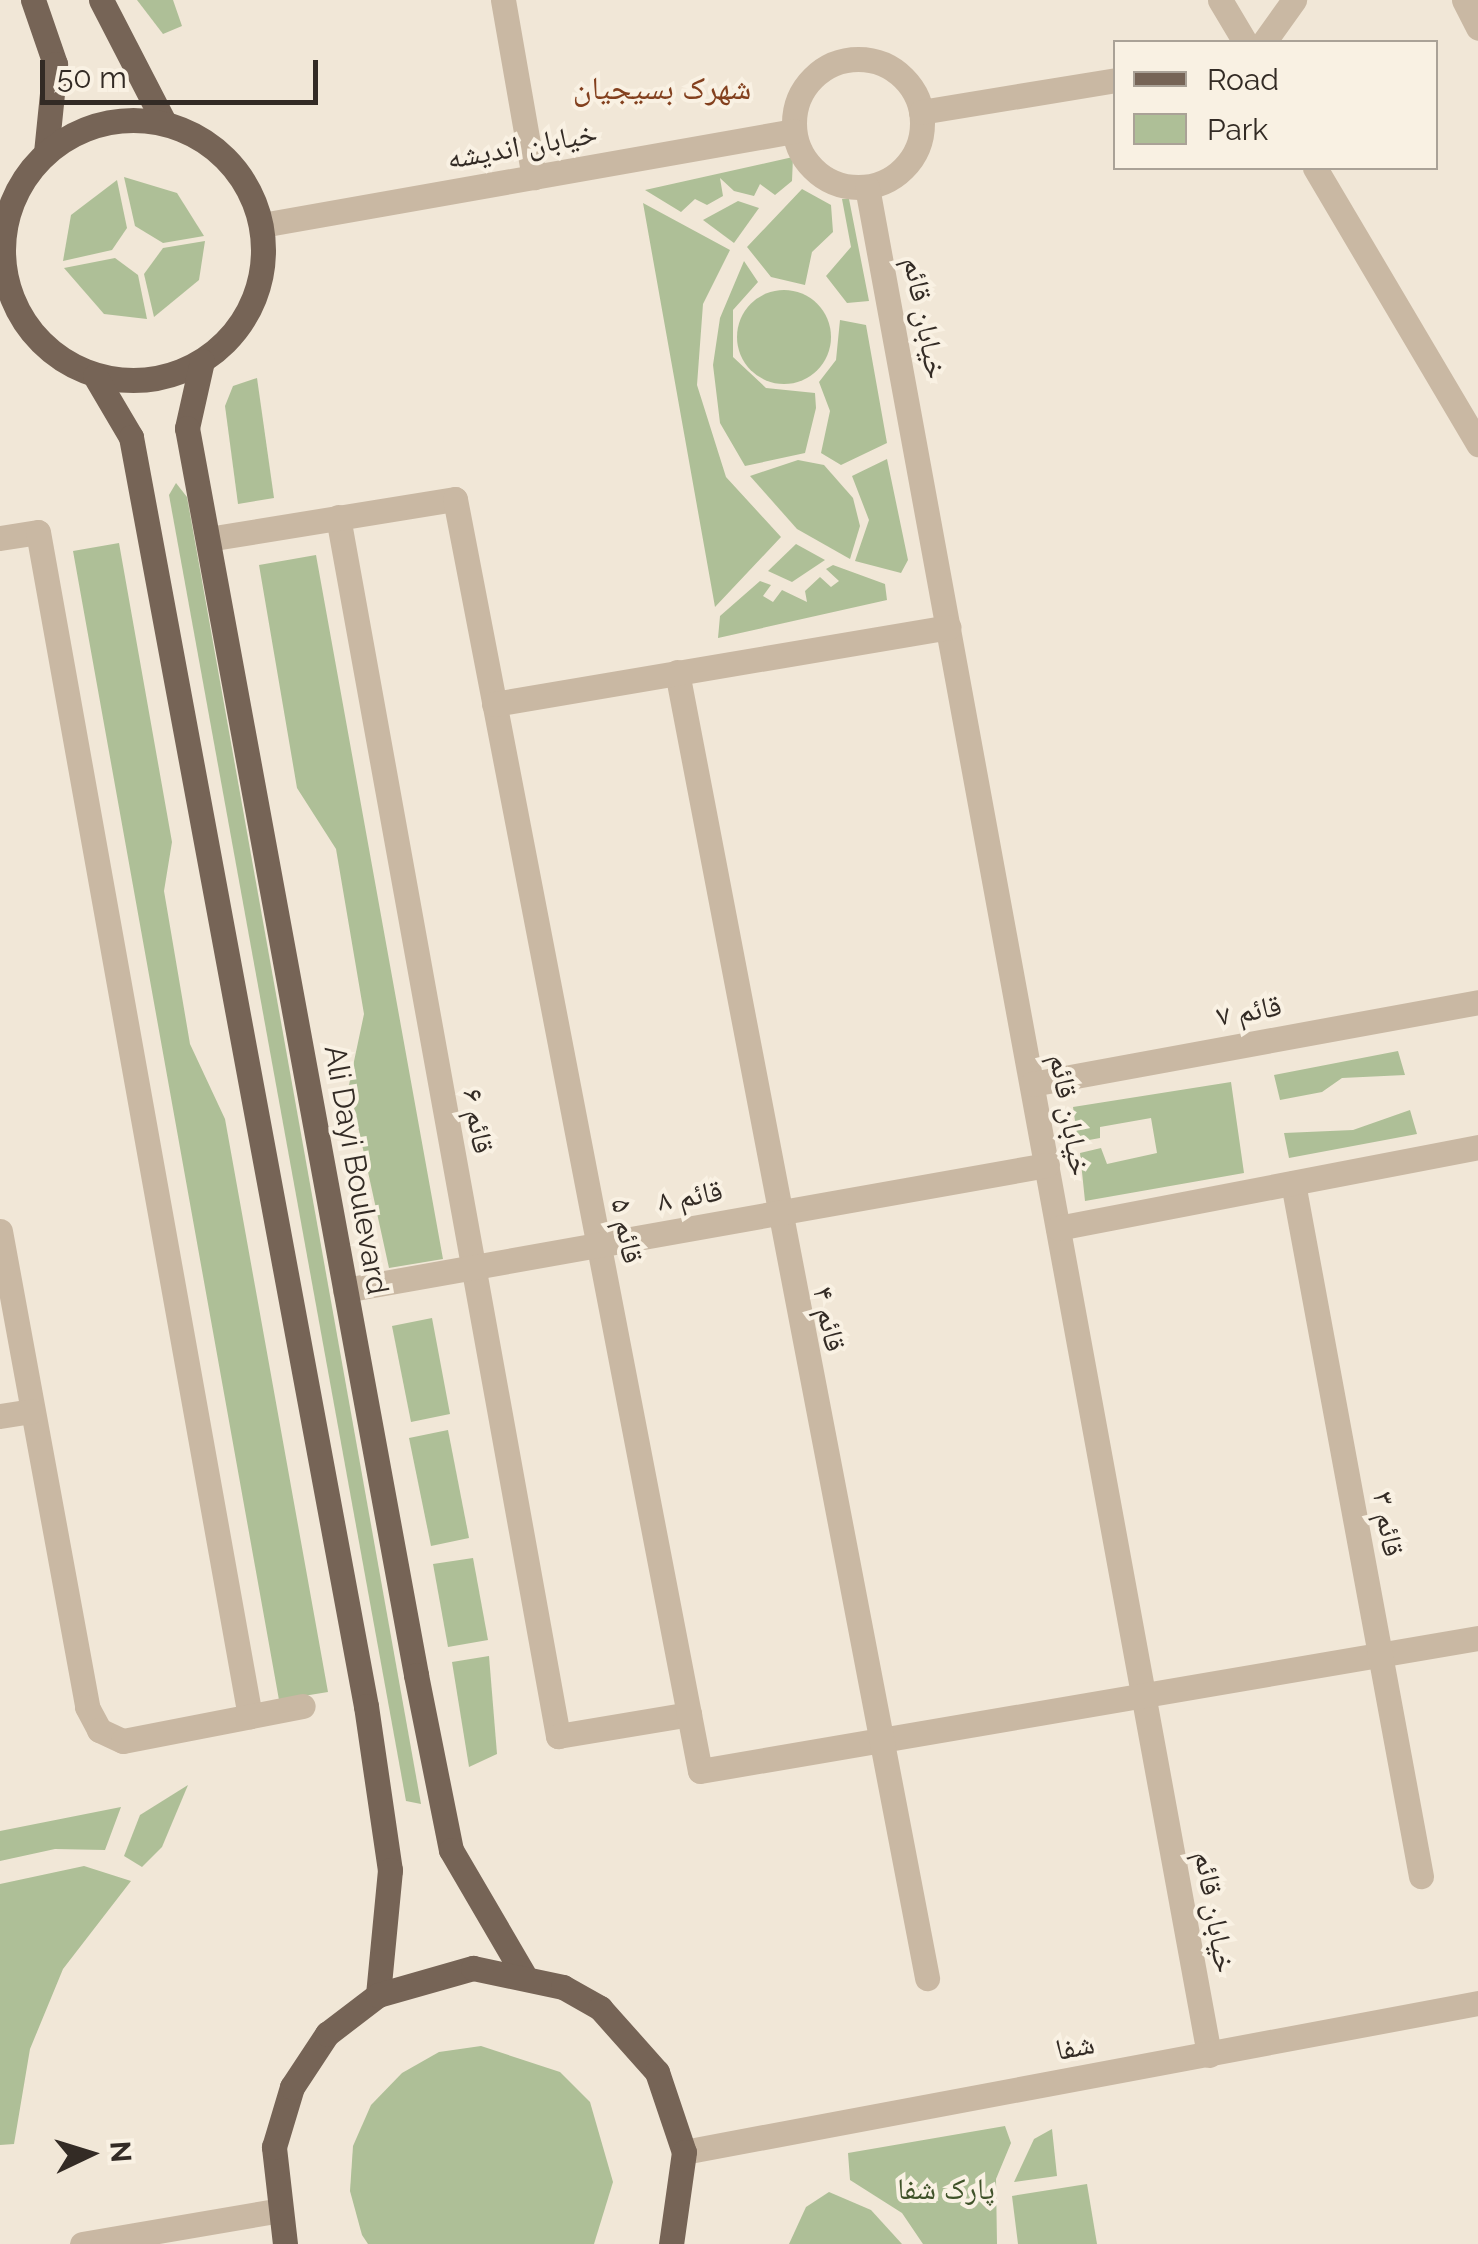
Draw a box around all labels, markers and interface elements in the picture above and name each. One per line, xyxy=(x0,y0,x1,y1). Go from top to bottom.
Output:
scale bar xyxy=(45,40,322,102)
legend xyxy=(1113,40,1438,170)
text: 50 m xyxy=(57,60,127,95)
text: Road xyxy=(1207,62,1279,97)
district label: شهرک بسیجیان xyxy=(573,69,751,107)
text: Park xyxy=(1207,112,1268,147)
street label: خیابان اندیشه xyxy=(444,115,600,177)
street label: خیابان قائم xyxy=(896,254,954,382)
street label: قائم ۷ xyxy=(1214,988,1284,1034)
street label: Ali Dayi Boulevard xyxy=(316,1043,396,1297)
street label: خیابان قائم xyxy=(1042,1051,1098,1179)
street label: قائم ۶ xyxy=(455,1086,501,1156)
street label: قائم ۸ xyxy=(655,1173,725,1219)
street label: قائم ۵ xyxy=(603,1195,651,1267)
street label: قائم ۴ xyxy=(805,1283,853,1355)
street label: قائم ۳ xyxy=(1365,1489,1411,1559)
street label: خیابان قائم xyxy=(1187,1848,1243,1976)
street label: شفا xyxy=(1052,2026,1098,2068)
north arrow xyxy=(40,2104,140,2204)
text: N xyxy=(103,2140,138,2164)
park label: پارک شفا xyxy=(897,2171,995,2207)

